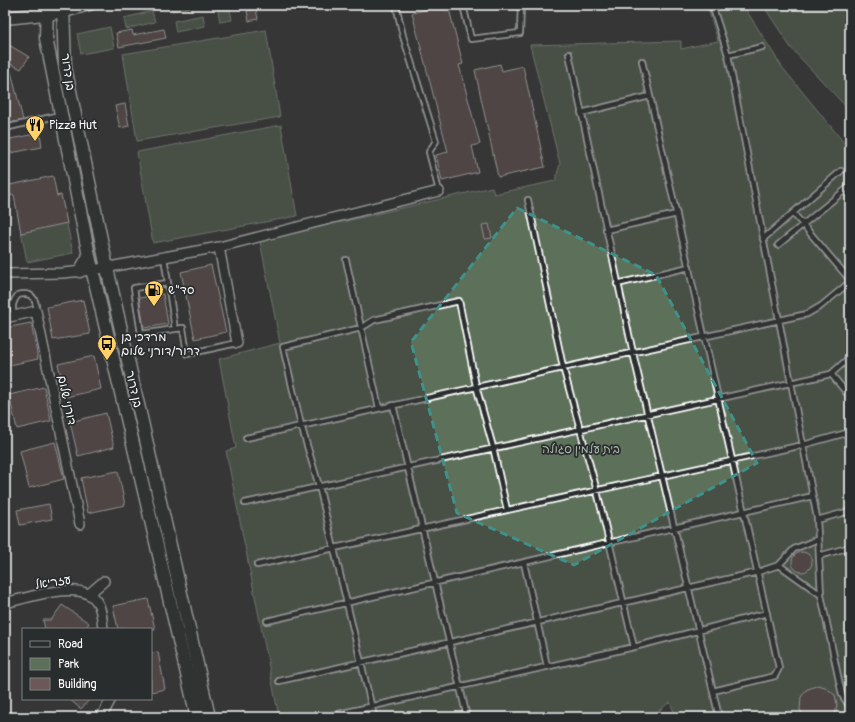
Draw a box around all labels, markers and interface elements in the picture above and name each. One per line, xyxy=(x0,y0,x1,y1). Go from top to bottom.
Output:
street label: בן דרור xyxy=(57,53,78,92)
restaurant icon: Pizza Hut xyxy=(24,114,46,142)
place label: Pizza Hut xyxy=(49,118,97,133)
fuel station icon: סד"ש xyxy=(143,279,165,307)
place label: סד"ש xyxy=(168,283,194,298)
place label: מרדכי בן דרור/דורני שלום xyxy=(121,330,200,359)
bus stop icon: מרדכי בן דרור/דורני שלום xyxy=(96,333,118,361)
street label: בן דרור xyxy=(122,369,145,409)
street label: דורני שלום xyxy=(54,374,79,426)
park label: בית עלמין סגולה xyxy=(542,442,620,457)
street label: עזריאל xyxy=(34,572,72,593)
legend xyxy=(22,628,152,700)
text: Road xyxy=(58,637,83,652)
text: Park xyxy=(58,657,79,672)
text: Building xyxy=(58,677,97,692)

